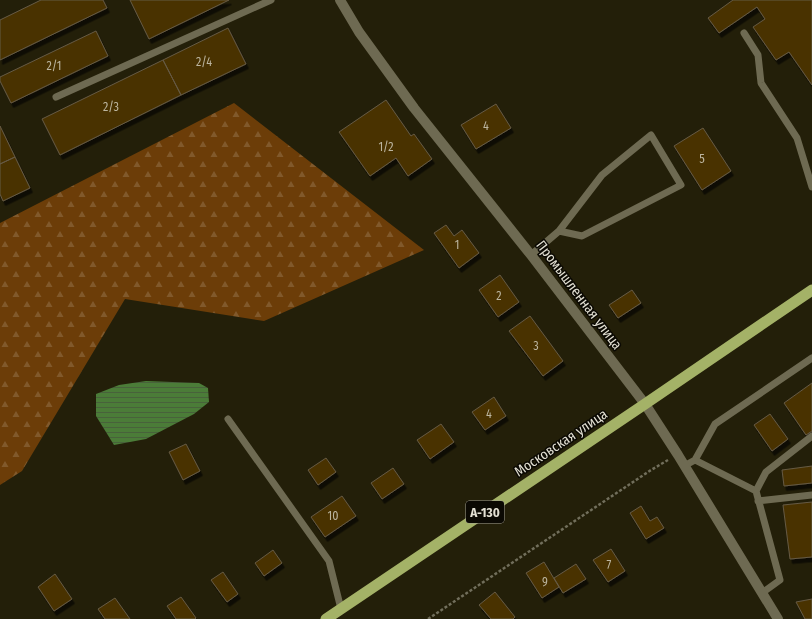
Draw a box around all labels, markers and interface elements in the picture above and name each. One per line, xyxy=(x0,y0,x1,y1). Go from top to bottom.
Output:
house number: 2/4 xyxy=(196,55,212,69)
house number: 2/1 xyxy=(47,59,61,73)
house number: 2/3 xyxy=(103,100,119,114)
house number: 4 xyxy=(483,119,489,133)
house number: 1/2 xyxy=(378,140,394,154)
house number: 5 xyxy=(699,152,705,166)
street label: Промышленная улица xyxy=(532,237,626,353)
house number: 1 xyxy=(455,238,459,252)
house number: 2 xyxy=(496,289,502,303)
house number: 3 xyxy=(533,339,539,353)
street label: Московская улица xyxy=(511,406,611,480)
house number: 4 xyxy=(486,407,492,421)
road number: А-130 xyxy=(466,501,504,523)
house number: 10 xyxy=(328,509,338,523)
house number: 7 xyxy=(607,558,612,572)
house number: 9 xyxy=(542,575,548,589)

